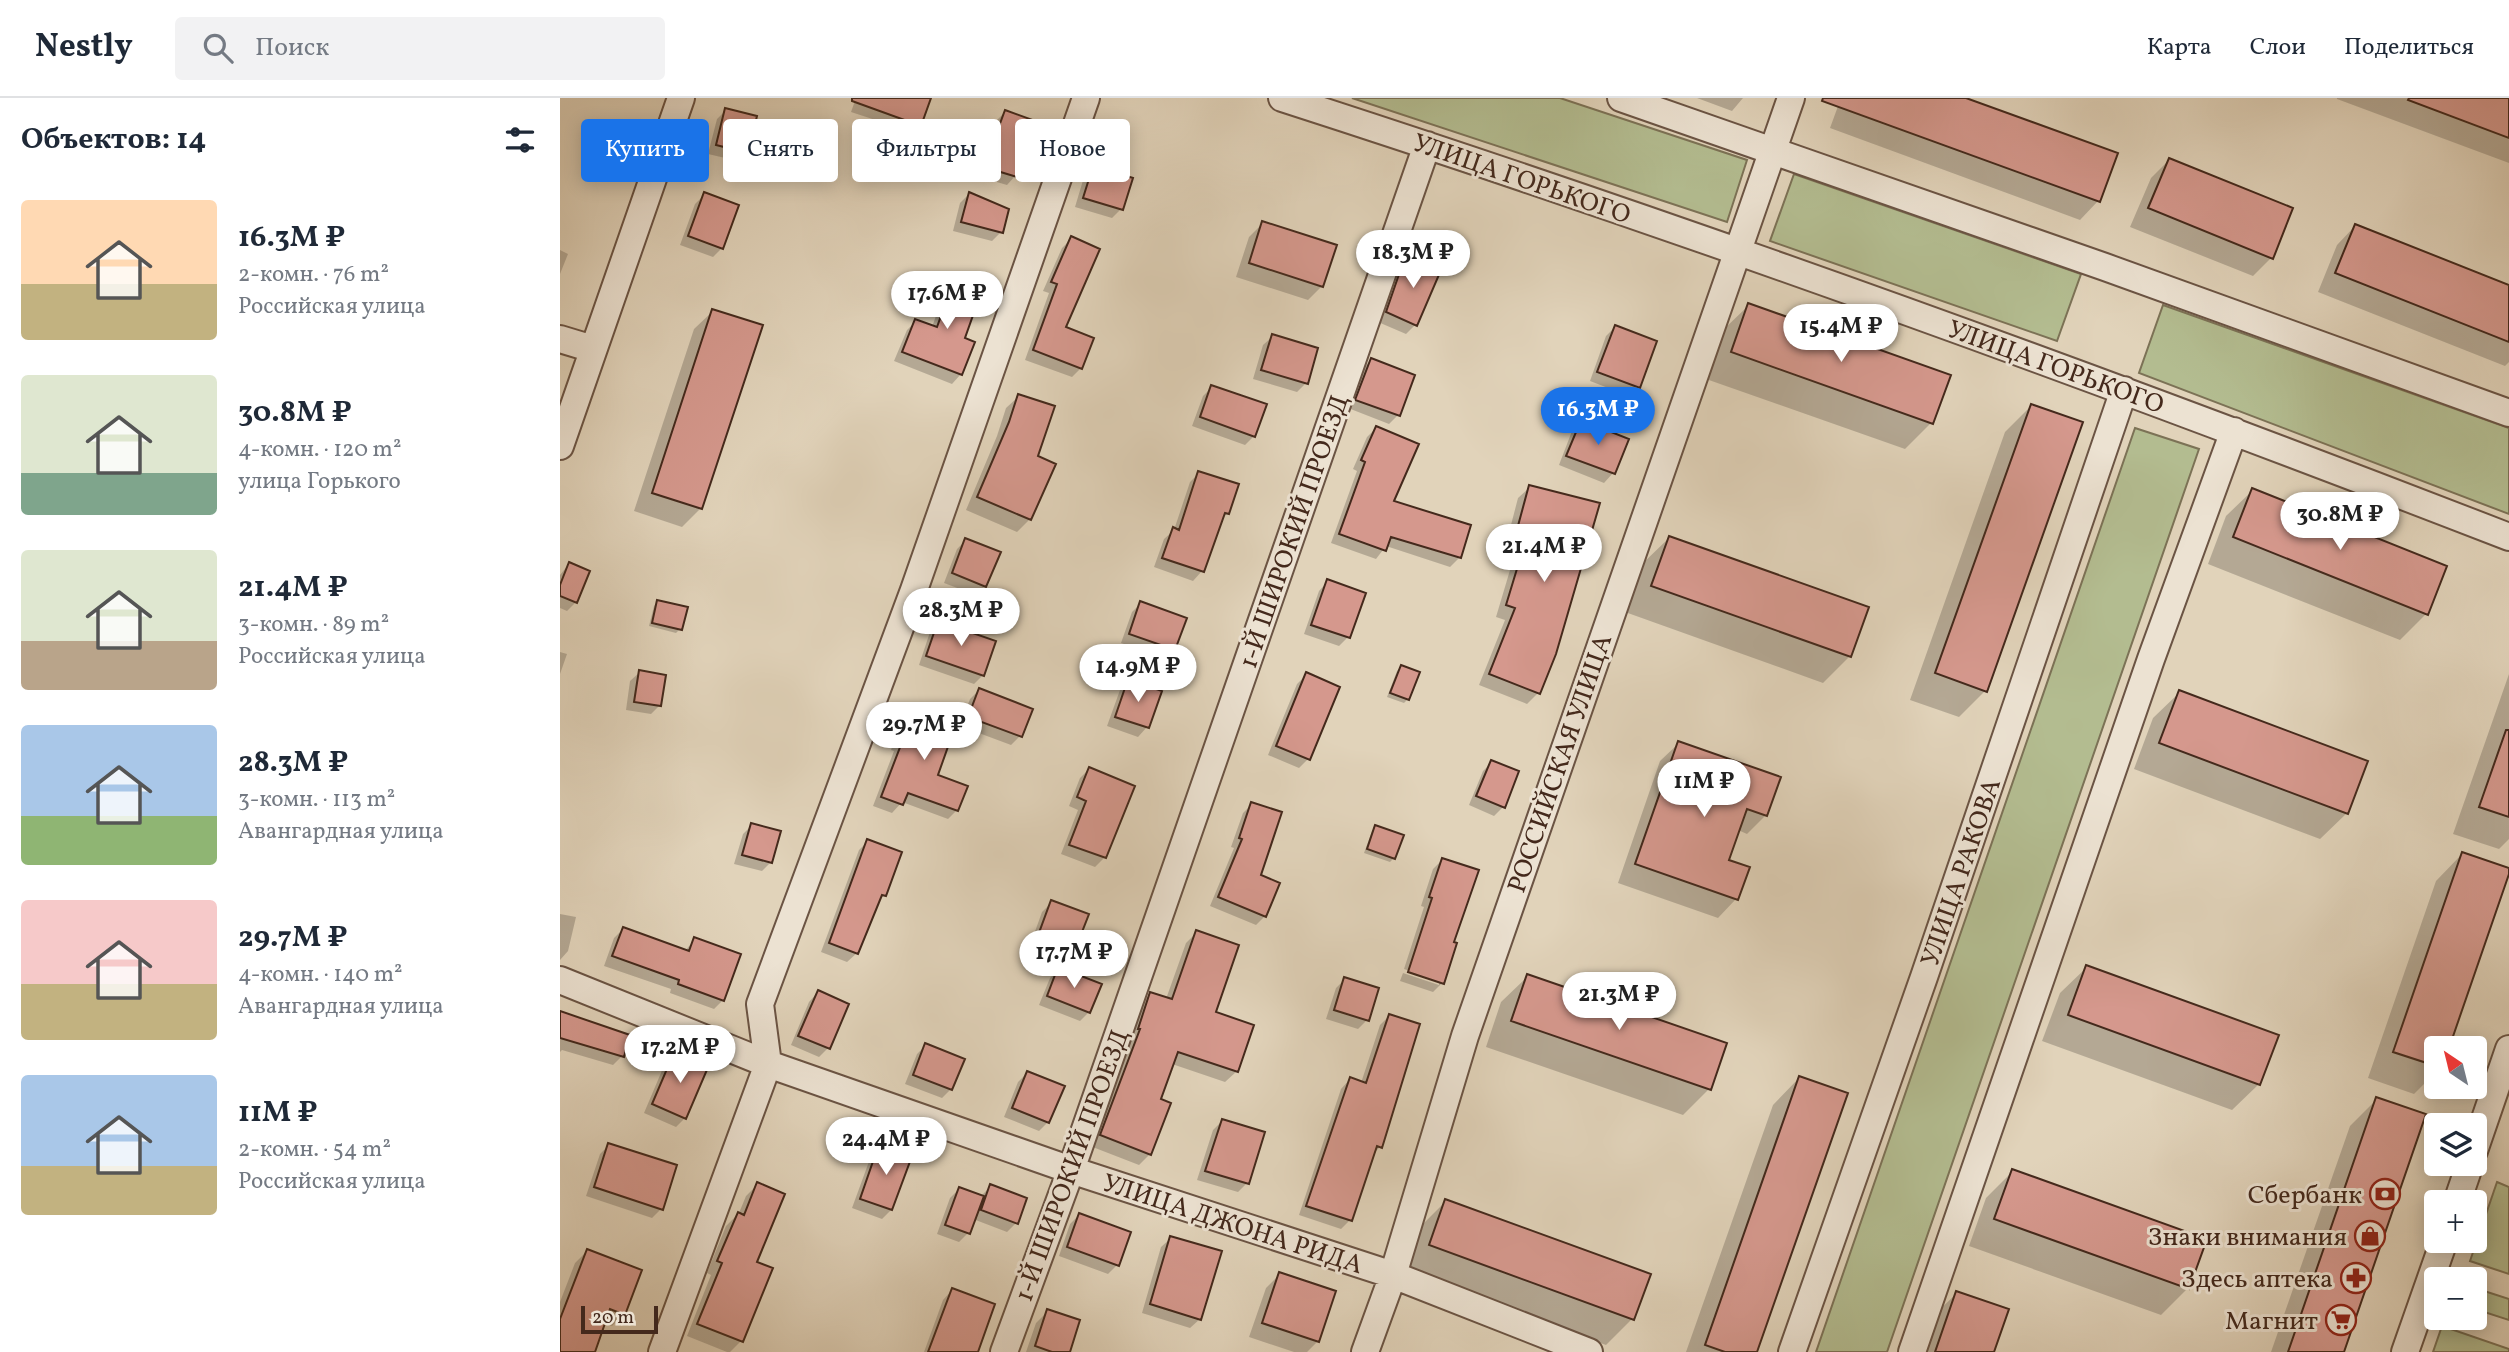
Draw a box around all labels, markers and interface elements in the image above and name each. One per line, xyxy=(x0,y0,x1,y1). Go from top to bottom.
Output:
search box xyxy=(175,17,665,80)
text: Nestly xyxy=(35,25,133,71)
icon: search xyxy=(199,29,237,67)
text: Поиск xyxy=(255,30,329,66)
text: Карта xyxy=(2147,31,2212,65)
text: Слои xyxy=(2250,31,2306,65)
text: Поделиться xyxy=(2344,31,2474,65)
text: Объектов: 14 xyxy=(21,119,206,161)
chip: Купить xyxy=(581,119,709,182)
chip: Снять xyxy=(723,119,838,182)
chip: Фильтры xyxy=(852,119,1001,182)
chip: Новое xyxy=(1015,119,1130,182)
icon: filters xyxy=(501,121,539,159)
street label: УЛИЦА ГОРЬКОГО xyxy=(1408,126,1635,234)
text: 16.3M ₽ xyxy=(238,217,345,259)
icon: home xyxy=(77,228,161,312)
pin: 18.3M ₽ xyxy=(1348,230,1478,290)
text: 18.3M ₽ xyxy=(1372,237,1454,269)
text: 2-комн. · 76 m² xyxy=(238,259,389,291)
pin: 17.6M ₽ xyxy=(882,272,1012,331)
text: 17.6M ₽ xyxy=(907,278,987,310)
text: Российская улица xyxy=(238,291,426,323)
pin: 15.4M ₽ xyxy=(1776,304,1906,364)
text: 15.4M ₽ xyxy=(1799,311,1883,343)
street label: УЛИЦА ГОРЬКОГО xyxy=(1942,312,2169,424)
pin: 16.3M ₽ xyxy=(1533,388,1663,447)
street label: 1-Й ШИРОКИЙ ПРОЕЗД xyxy=(1231,390,1359,674)
text: 30.8M ₽ xyxy=(238,392,352,434)
text: 16.3M ₽ xyxy=(1557,394,1639,426)
icon: home xyxy=(77,403,161,487)
text: 4-комн. · 120 m² xyxy=(238,434,401,466)
text: улица Горького xyxy=(238,466,401,498)
pin: 30.8M ₽ xyxy=(2275,492,2405,552)
text: 30.8M ₽ xyxy=(2296,499,2384,531)
pin: 21.4M ₽ xyxy=(1479,524,1609,584)
text: 21.4M ₽ xyxy=(1502,531,1586,563)
text: 21.4M ₽ xyxy=(238,567,348,609)
icon: home xyxy=(77,578,161,662)
pin: 28.3M ₽ xyxy=(896,588,1026,648)
text: 28.3M ₽ xyxy=(919,595,1003,627)
text: 3-комн. · 89 m² xyxy=(238,609,389,641)
street label: РОССИЙСКАЯ УЛИЦА xyxy=(1500,629,1622,898)
text: Российская улица xyxy=(238,641,426,673)
pin: 14.9M ₽ xyxy=(1073,644,1203,704)
text: 14.9M ₽ xyxy=(1095,651,1181,683)
pin: 29.7M ₽ xyxy=(859,702,989,762)
text: 29.7M ₽ xyxy=(882,709,966,741)
text: 28.3M ₽ xyxy=(238,742,348,784)
icon: home xyxy=(77,753,161,837)
pin: 11M ₽ xyxy=(1655,760,1753,819)
text: 11M ₽ xyxy=(1673,766,1735,798)
street label: УЛИЦА РАКОВА xyxy=(1913,774,2011,972)
text: 3-комн. · 113 m² xyxy=(238,784,395,816)
text: Авангардная улица xyxy=(238,816,444,848)
text: 29.7M ₽ xyxy=(238,917,348,959)
icon: home xyxy=(77,928,161,1012)
pin: 17.7M ₽ xyxy=(1009,930,1139,990)
text: 17.7M ₽ xyxy=(1035,937,1113,969)
text: 4-комн. · 140 m² xyxy=(238,959,403,991)
pin: 21.3M ₽ xyxy=(1554,972,1684,1032)
text: 21.3M ₽ xyxy=(1578,979,1660,1011)
text: Авангардная улица xyxy=(238,991,444,1023)
street label: 1-Й ШИРОКИЙ ПРОЕЗД xyxy=(1007,1024,1139,1307)
pin: 17.2M ₽ xyxy=(615,1026,745,1085)
text: 17.2M ₽ xyxy=(640,1032,720,1064)
north arrow xyxy=(2424,1036,2487,1099)
map controls xyxy=(2424,1036,2487,1330)
text: 11M ₽ xyxy=(238,1092,318,1134)
icon: home xyxy=(77,1103,161,1187)
button: layers xyxy=(2424,1113,2487,1176)
pin: 24.4M ₽ xyxy=(821,1118,951,1177)
text: 24.4M ₽ xyxy=(842,1124,930,1156)
text: 2-комн. · 54 m² xyxy=(238,1134,391,1166)
text: Российская улица xyxy=(238,1166,426,1198)
street label: УЛИЦА ДЖОНА РИДА xyxy=(1097,1166,1367,1284)
bank icon: Сбербанк xyxy=(2368,1177,2402,1211)
place label: Сбербанк xyxy=(2248,1178,2362,1214)
button: + xyxy=(2424,1190,2487,1253)
shop icon: Знаки внимания xyxy=(2353,1219,2387,1253)
place label: Знаки внимания xyxy=(2148,1220,2347,1256)
pharmacy icon: Здесь аптека xyxy=(2339,1261,2373,1295)
place label: Здесь аптека xyxy=(2181,1262,2333,1298)
button: − xyxy=(2424,1267,2487,1330)
scale bar xyxy=(581,1303,658,1335)
supermarket icon: Магнит xyxy=(2324,1303,2358,1337)
place label: Магнит xyxy=(2225,1304,2318,1340)
text: 20 m xyxy=(592,1305,634,1331)

